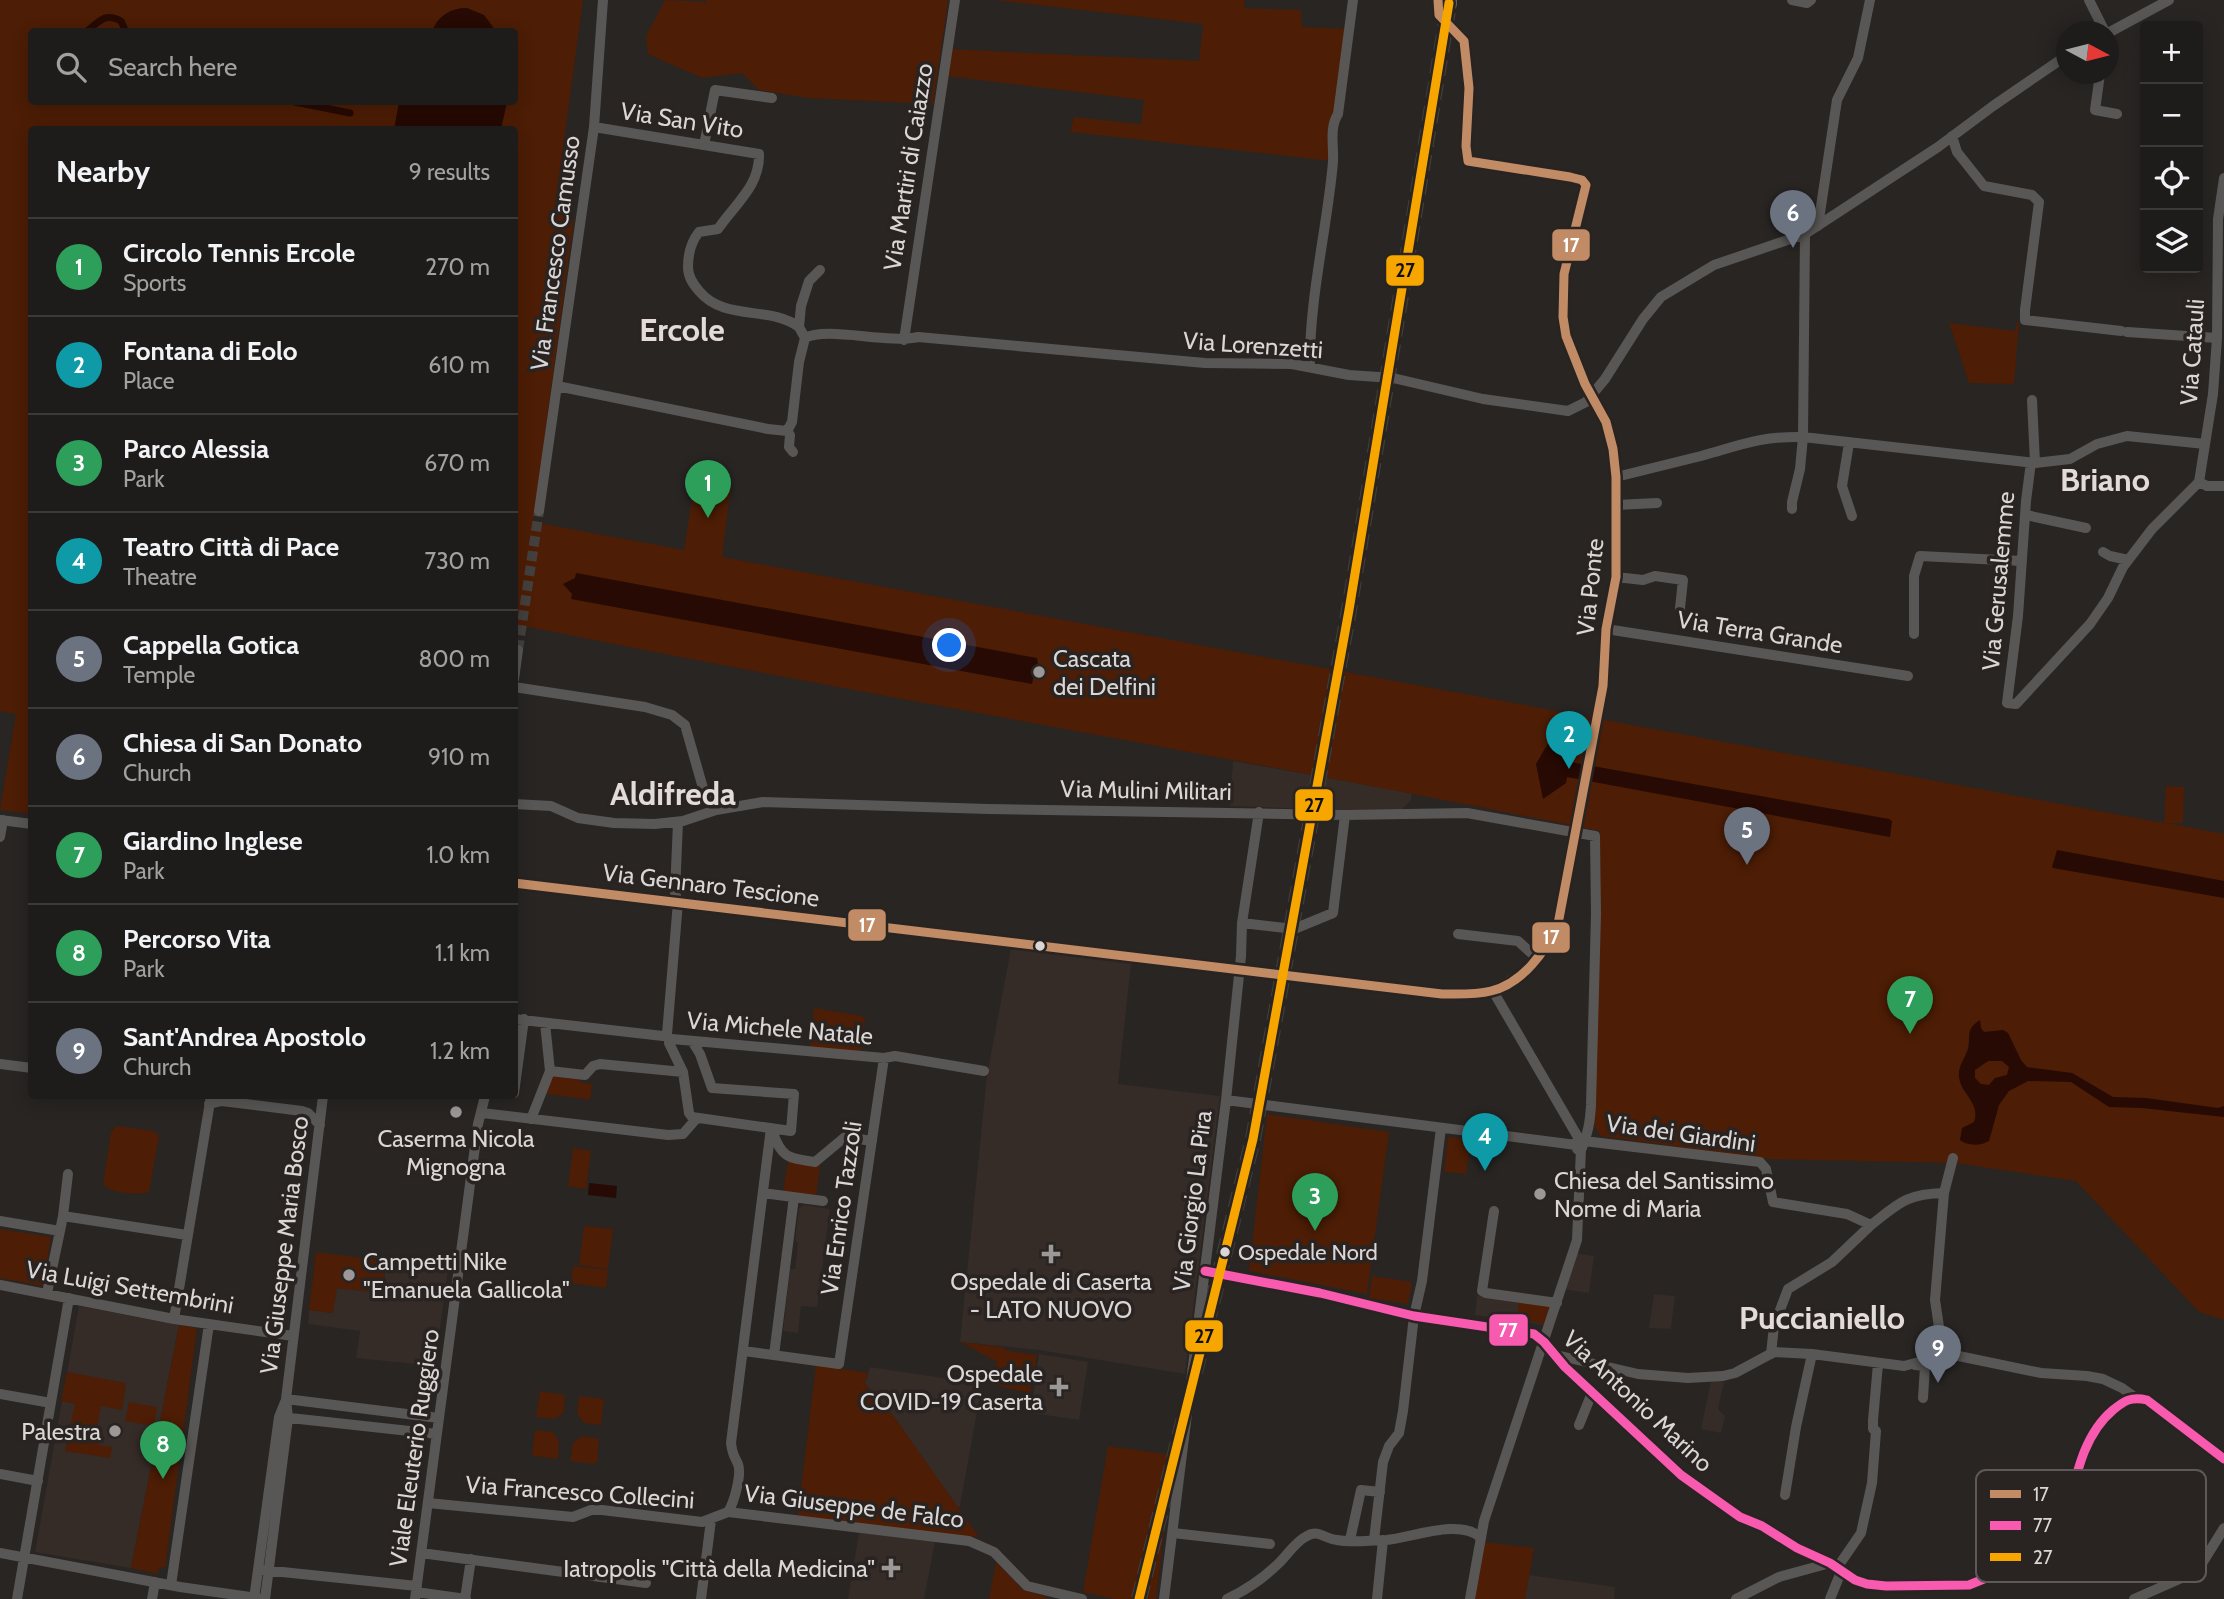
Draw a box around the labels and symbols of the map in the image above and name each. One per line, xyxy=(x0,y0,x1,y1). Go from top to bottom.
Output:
north arrow xyxy=(2056,21,2119,84)
street label: Via Martiri di Caiazzo xyxy=(877,61,939,273)
street label: Via San Vito xyxy=(618,96,746,144)
street label: Via Francesco Camusso xyxy=(524,134,586,372)
pin: 6 xyxy=(1770,190,1816,248)
line badge: 17 xyxy=(1551,228,1591,262)
text: 17 xyxy=(1563,234,1580,257)
line badge: 27 xyxy=(1385,254,1425,287)
text: 27 xyxy=(1395,259,1415,282)
street label: Via Catauli xyxy=(2174,298,2210,406)
district label: Ercole xyxy=(639,310,725,349)
street label: Via Lorenzetti xyxy=(1182,326,1324,364)
pin: 1 xyxy=(685,460,731,518)
district label: Briano xyxy=(2060,460,2150,499)
street label: Via Gerusalemme xyxy=(1976,490,2020,672)
street label: Via Ponte xyxy=(1570,537,1610,637)
street label: Via Terra Grande xyxy=(1675,605,1845,659)
your location xyxy=(932,628,966,662)
place label: Cascata dei Delfini xyxy=(1053,644,1156,701)
marker: Cascata dei Delfini xyxy=(1031,664,1047,680)
pin: 2 xyxy=(1546,711,1592,769)
district label: Aldifreda xyxy=(610,774,736,813)
street label: Via Mulini Militari xyxy=(1060,774,1232,806)
line badge: 27 xyxy=(1294,788,1334,822)
text: 27 xyxy=(1304,794,1324,817)
pin: 5 xyxy=(1724,807,1770,865)
street label: Via Gennaro Tescione xyxy=(601,857,821,913)
line badge: 17 xyxy=(847,908,887,942)
text: 17 xyxy=(859,914,876,937)
line badge: 17 xyxy=(1531,921,1571,954)
text: 17 xyxy=(1543,926,1560,949)
unlabelled marker xyxy=(1033,939,1047,953)
pin: 7 xyxy=(1887,976,1933,1034)
street label: Via Michele Natale xyxy=(686,1005,874,1051)
marker: Caserma Nicola Mignogna xyxy=(448,1104,464,1120)
street label: Via Giorgio La Pira xyxy=(1167,1108,1218,1293)
street label: Via dei Giardini xyxy=(1604,1108,1758,1158)
pin: 4 xyxy=(1462,1113,1508,1171)
street label: Via Giuseppe Maria Bosco xyxy=(254,1114,314,1376)
street label: Via Enrico Tazzoli xyxy=(814,1119,868,1297)
place label: Caserma Nicola Mignogna xyxy=(378,1124,535,1181)
place label: Chiesa del Santissimo Nome di Maria xyxy=(1554,1166,1774,1223)
pin: 3 xyxy=(1292,1173,1338,1231)
marker: Chiesa del Santissimo Nome di Maria xyxy=(1532,1186,1548,1202)
place label: Ospedale Nord xyxy=(1238,1239,1378,1266)
marker: Ospedale di Caserta - LATO NUOVO xyxy=(1041,1244,1061,1264)
marker: Ospedale Nord xyxy=(1218,1245,1232,1259)
place label: Campetti Nike "Emanuela Gallicola" xyxy=(363,1247,570,1304)
street label: Via Luigi Settembrini xyxy=(24,1254,236,1320)
marker: Campetti Nike "Emanuela Gallicola" xyxy=(341,1267,357,1283)
place label: Ospedale di Caserta - LATO NUOVO xyxy=(950,1267,1152,1324)
district label: Puccianiello xyxy=(1739,1298,1905,1337)
line badge: 77 xyxy=(1488,1313,1529,1347)
line badge: 27 xyxy=(1184,1319,1224,1353)
text: 77 xyxy=(1498,1319,1518,1342)
street label: Via Antonio Marino xyxy=(1557,1324,1719,1478)
text: 27 xyxy=(1194,1325,1214,1348)
pin: 9 xyxy=(1915,1325,1961,1383)
street label: Viale Eleuterio Ruggiero xyxy=(383,1327,445,1569)
place label: Ospedale COVID-19 Caserta xyxy=(860,1359,1043,1416)
marker: Ospedale COVID-19 Caserta xyxy=(1049,1377,1069,1397)
place label: Palestra xyxy=(21,1417,101,1446)
pin: 8 xyxy=(140,1421,186,1479)
marker: Palestra xyxy=(107,1423,123,1439)
street label: Via Francesco Collecini xyxy=(465,1470,695,1514)
legend xyxy=(1976,1470,2206,1582)
street label: Via Giuseppe de Falco xyxy=(742,1478,966,1534)
text: 17 xyxy=(2033,1483,2049,1506)
text: 77 xyxy=(2033,1514,2053,1537)
text: 27 xyxy=(2033,1546,2053,1569)
place label: Iatropolis "Città della Medicina" xyxy=(563,1554,875,1583)
marker: Iatropolis "Città della Medicina" xyxy=(881,1558,901,1578)

